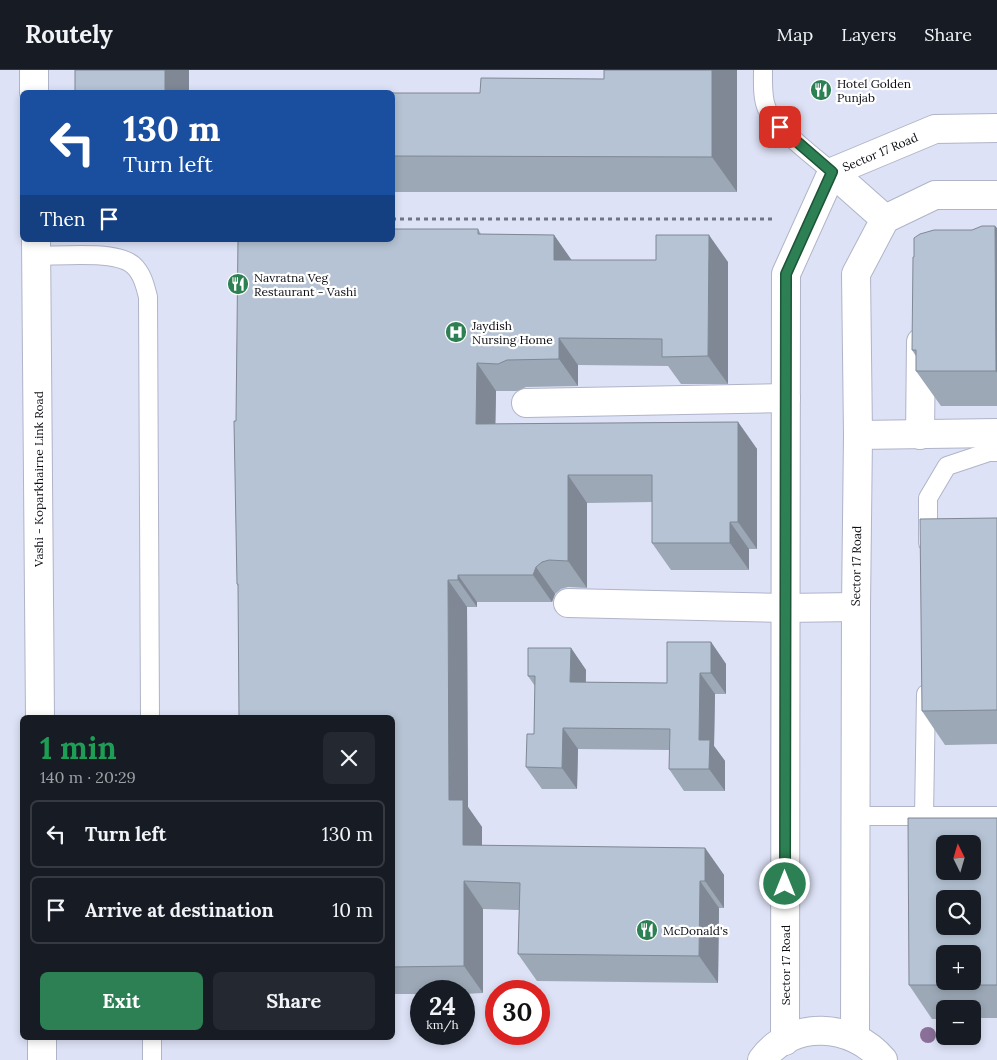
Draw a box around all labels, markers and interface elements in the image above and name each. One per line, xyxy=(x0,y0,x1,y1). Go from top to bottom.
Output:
text: Routely xyxy=(25,19,113,50)
text: Map xyxy=(777,23,813,46)
text: Layers xyxy=(841,23,896,46)
text: Share xyxy=(924,23,972,46)
place label: Hotel Golden Punjab xyxy=(837,76,911,105)
restaurant icon: Hotel Golden Punjab xyxy=(809,78,833,102)
text: 130 m xyxy=(123,106,220,151)
pin xyxy=(759,106,801,148)
icon: left xyxy=(40,110,105,175)
icon: arrive xyxy=(766,113,794,141)
street label: Sector 17 Road xyxy=(840,129,920,175)
text: Turn left xyxy=(123,150,213,178)
icon: arrive xyxy=(95,205,123,233)
text: Then xyxy=(40,207,85,231)
place label: Navratna Veg Restaurant - Vashi xyxy=(254,270,357,299)
restaurant icon: Navratna Veg Restaurant - Vashi xyxy=(226,272,250,296)
place label: Jaydish Nursing Home xyxy=(471,318,553,347)
hospital icon: Jaydish Nursing Home xyxy=(444,320,468,344)
street label: Vashi - Koparkhairne Link Road xyxy=(31,391,46,568)
street label: Sector 17 Road xyxy=(848,526,864,606)
text: 1 min xyxy=(40,729,117,767)
button: close xyxy=(323,732,375,784)
text: 140 m · 20:29 xyxy=(40,767,136,787)
icon: left xyxy=(42,820,70,848)
text: Turn left xyxy=(85,822,166,846)
text: 130 m xyxy=(322,822,373,846)
north arrow xyxy=(936,835,981,880)
map controls xyxy=(936,835,981,1045)
position arrow xyxy=(758,857,810,909)
button: search xyxy=(936,890,981,935)
icon: arrive xyxy=(42,896,70,924)
text: Arrive at destination xyxy=(85,898,274,922)
text: 10 m xyxy=(332,898,373,922)
restaurant icon: McDonald's xyxy=(635,918,659,942)
place label: McDonald's xyxy=(663,923,728,938)
street label: Sector 17 Road xyxy=(778,925,793,1005)
button: + xyxy=(936,945,981,990)
button: Exit xyxy=(40,972,203,1030)
button: Share xyxy=(213,972,375,1030)
speed limit sign: 30 xyxy=(485,980,550,1045)
text: 24 xyxy=(429,990,456,1022)
button: − xyxy=(936,1000,981,1045)
text: km/h xyxy=(426,1017,459,1032)

